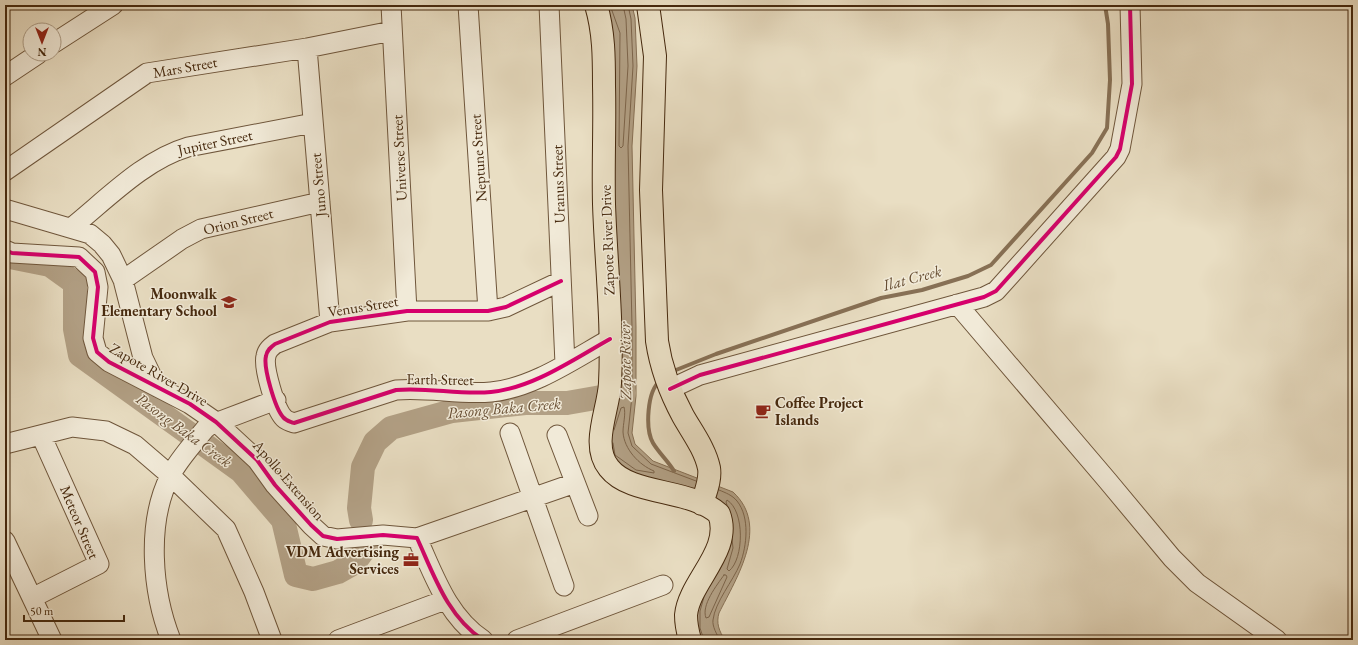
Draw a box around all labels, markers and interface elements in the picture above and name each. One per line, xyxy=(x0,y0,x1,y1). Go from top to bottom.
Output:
north arrow xyxy=(22,22,62,62)
text: N xyxy=(37,45,46,59)
street label: Mars Street xyxy=(151,52,219,82)
street label: Neptune Street xyxy=(465,113,491,202)
street label: Universe Street xyxy=(387,114,411,202)
street label: Jupiter Street xyxy=(174,125,254,160)
street label: Uranus Street xyxy=(547,144,569,224)
street label: Juno Street xyxy=(306,152,330,220)
street label: Zapote River Drive xyxy=(596,184,618,295)
street label: Orion Street xyxy=(201,203,275,239)
water label: Ilat Creek xyxy=(879,260,944,296)
place label: Moonwalk Elementary School xyxy=(101,284,218,320)
street label: Venus Street xyxy=(326,291,400,321)
school or university icon: Moonwalk Elementary School xyxy=(220,293,238,311)
water label: Zapote River xyxy=(614,321,636,401)
street label: Zapote River Drive xyxy=(106,338,212,410)
street label: Earth Street xyxy=(406,369,474,389)
water label: Pasong Baka Creek xyxy=(132,388,237,472)
water label: Pasong Baka Creek xyxy=(446,393,562,423)
place label: Coffee Project Islands xyxy=(775,393,864,429)
cafe icon: Coffee Project Islands xyxy=(754,402,772,420)
street label: Apollo Extension xyxy=(248,435,329,524)
street label: Meteor Street xyxy=(56,482,104,562)
place label: VDM Advertising Services xyxy=(286,542,399,578)
office icon: VDM Advertising Services xyxy=(402,551,420,569)
scale bar xyxy=(24,597,124,623)
text: 50 m xyxy=(30,603,54,619)

